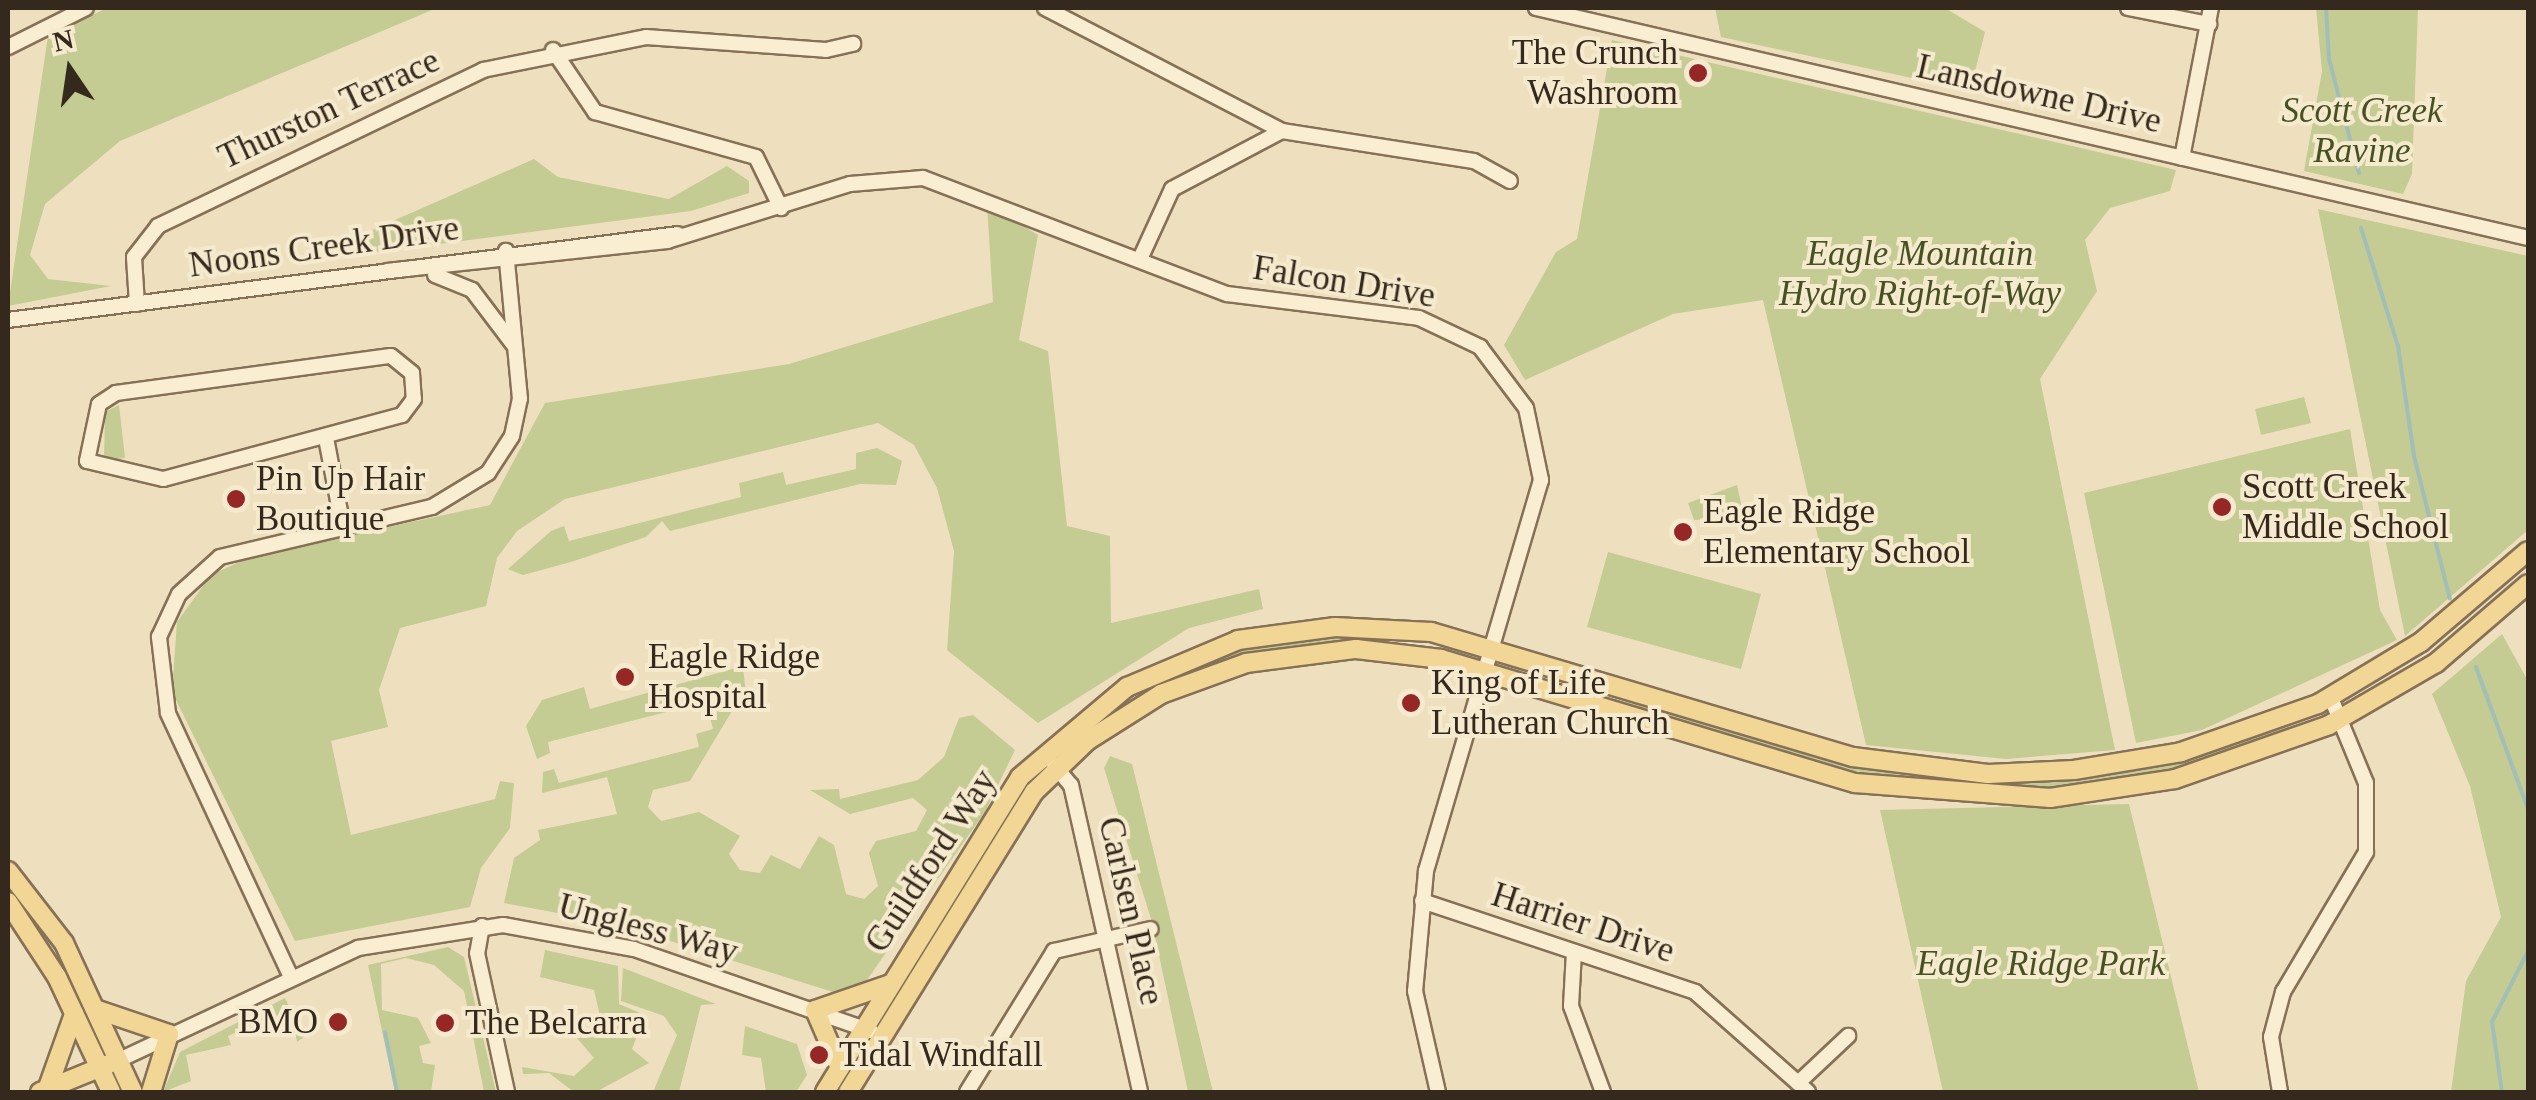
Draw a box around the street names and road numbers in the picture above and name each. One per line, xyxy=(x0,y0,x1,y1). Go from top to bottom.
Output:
street label: Thurston Terrace xyxy=(195,32,463,186)
street label: Lansdowne Drive xyxy=(1898,42,2180,146)
street label: Noons Creek Drive xyxy=(173,205,475,289)
street label: Falcon Drive xyxy=(1242,246,1446,318)
street label: Guildford Way xyxy=(851,753,1011,969)
street label: Carlsen Place xyxy=(1086,800,1176,1022)
street label: Harrier Drive xyxy=(1478,871,1688,975)
street label: Ungless Way xyxy=(544,882,752,976)

